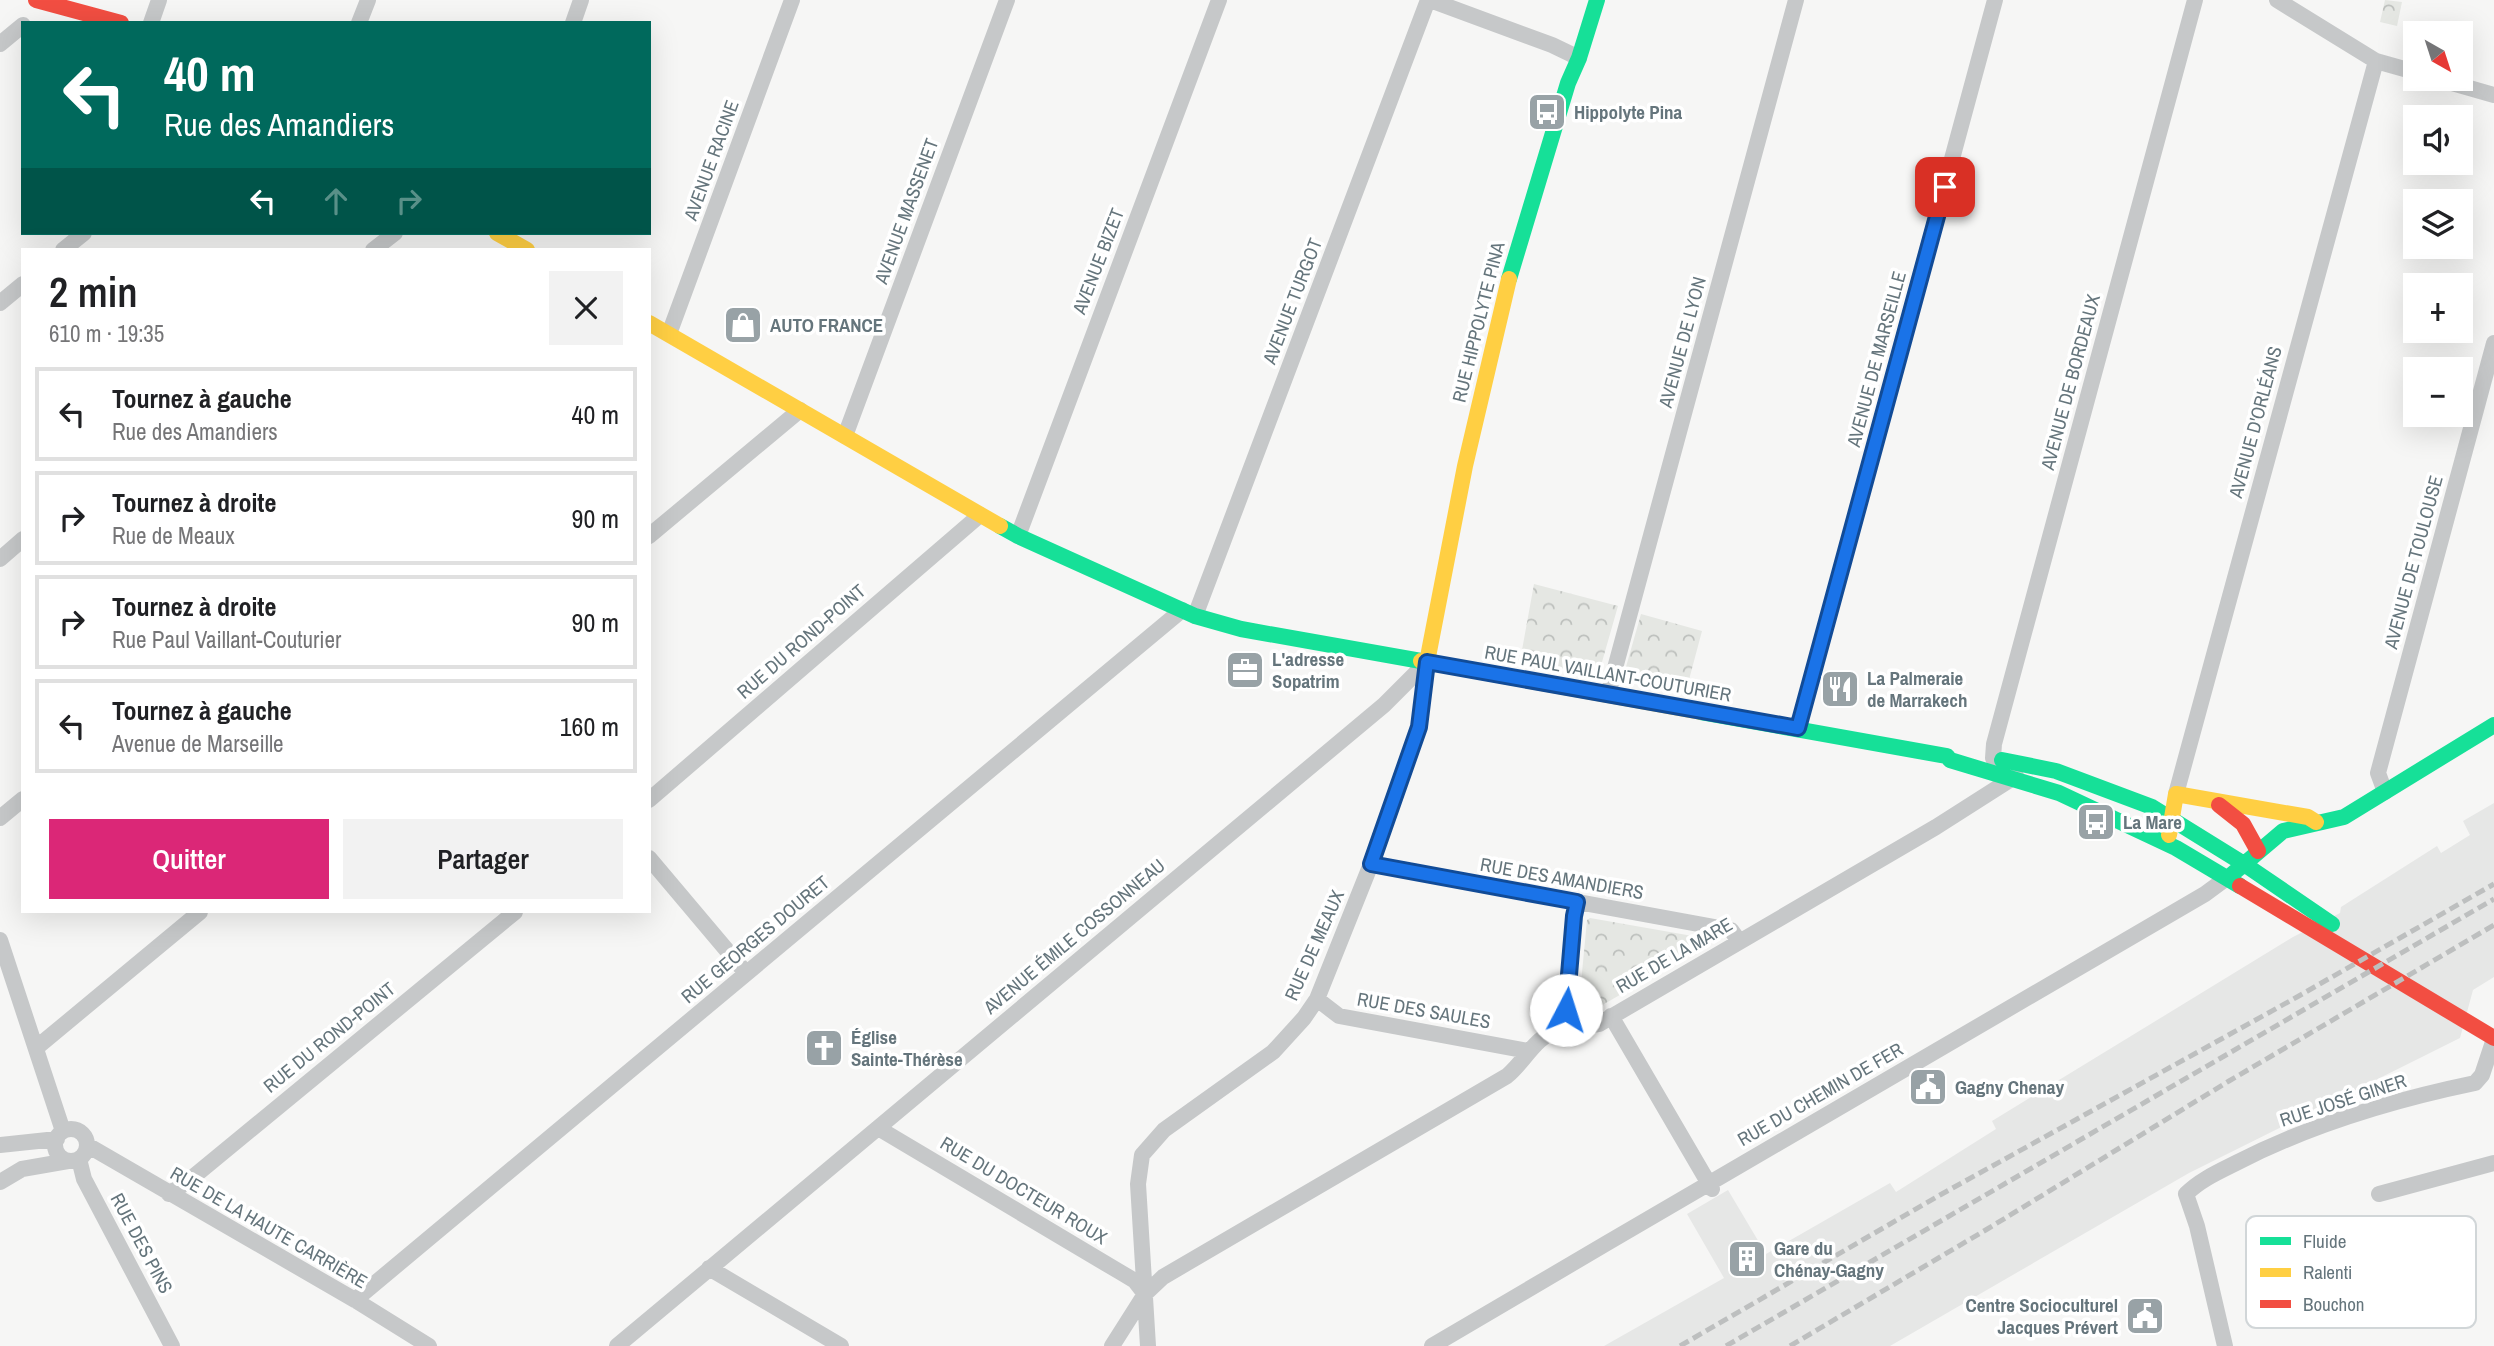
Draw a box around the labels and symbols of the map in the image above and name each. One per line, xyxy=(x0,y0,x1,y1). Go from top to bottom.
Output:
north arrow xyxy=(2403,21,2473,91)
bus stop icon: Hippolyte Pina xyxy=(1526,91,1568,133)
street label: AVENUE RACINE xyxy=(677,96,745,225)
place label: Hippolyte Pina xyxy=(1574,99,1683,125)
street label: AVENUE MASSENET xyxy=(867,134,945,288)
pin xyxy=(1915,157,1975,217)
street label: AVENUE BIZET xyxy=(1066,204,1130,319)
street label: AVENUE TURGOT xyxy=(1256,234,1328,369)
street label: RUE HIPPOLYTE PINA xyxy=(1446,239,1511,405)
street label: AVENUE DE MARSEILLE xyxy=(1840,268,1912,451)
street label: AVENUE DE LYON xyxy=(1652,274,1712,411)
street label: AVENUE DE BORDEAUX xyxy=(2034,291,2106,474)
shop icon: AUTO FRANCE xyxy=(722,304,764,346)
place label: AUTO FRANCE xyxy=(770,312,883,338)
street label: AVENUE D'ORLÉANS xyxy=(2222,343,2288,502)
street label: AVENUE DE TOULOUSE xyxy=(2377,472,2449,653)
street label: RUE DU ROND-POINT xyxy=(731,577,871,704)
street label: RUE PAUL VAILLANT-COUTURIER xyxy=(1483,638,1733,708)
place label: L'adresse Sopatrim xyxy=(1272,646,1344,694)
office icon: L'adresse Sopatrim xyxy=(1224,649,1266,691)
place label: La Palmeraie de Marrakech xyxy=(1867,665,1967,713)
restaurant icon: La Palmeraie de Marrakech xyxy=(1819,668,1861,710)
bus stop icon: La Mare xyxy=(2075,801,2117,843)
place label: La Mare xyxy=(2123,809,2182,835)
street label: RUE DES AMANDIERS xyxy=(1478,851,1646,905)
street label: AVENUE ÉMILE COSSONNEAU xyxy=(977,852,1170,1020)
street label: RUE GEORGES DOURET xyxy=(675,869,835,1009)
street label: RUE DE MEAUX xyxy=(1278,885,1350,1004)
street label: RUE DE LA MARE xyxy=(1611,911,1737,999)
position arrow xyxy=(1529,973,1603,1047)
street label: RUE DU ROND-POINT xyxy=(258,975,401,1098)
street label: RUE DES SAULES xyxy=(1355,985,1493,1035)
place label: Église Sainte-Thérèse xyxy=(851,1024,963,1072)
church icon: Église Sainte-Thérèse xyxy=(803,1027,845,1069)
street label: RUE DU CHEMIN DE FER xyxy=(1733,1036,1907,1152)
public building icon: Gagny Chenay xyxy=(1907,1066,1949,1108)
street label: RUE JOSÉ GINER xyxy=(2276,1067,2410,1133)
place label: Gagny Chenay xyxy=(1955,1074,2064,1100)
street label: RUE DU DOCTEUR ROUX xyxy=(936,1130,1113,1250)
street label: RUE DE LA HAUTE CARRIÈRE xyxy=(166,1160,372,1294)
street label: RUE DES PINS xyxy=(105,1188,179,1298)
legend xyxy=(2246,1216,2476,1328)
text: Fluide xyxy=(2303,1228,2346,1254)
place label: Gare du Chénay-Gagny xyxy=(1774,1235,1884,1283)
building icon: Gare du Chénay-Gagny xyxy=(1726,1238,1768,1280)
text: Ralenti xyxy=(2303,1259,2352,1285)
text: Bouchon xyxy=(2303,1291,2365,1317)
place label: Centre Socioculturel Jacques Prévert xyxy=(1966,1292,2118,1340)
public building icon: Centre Socioculturel Jacques Prévert xyxy=(2124,1295,2166,1337)

